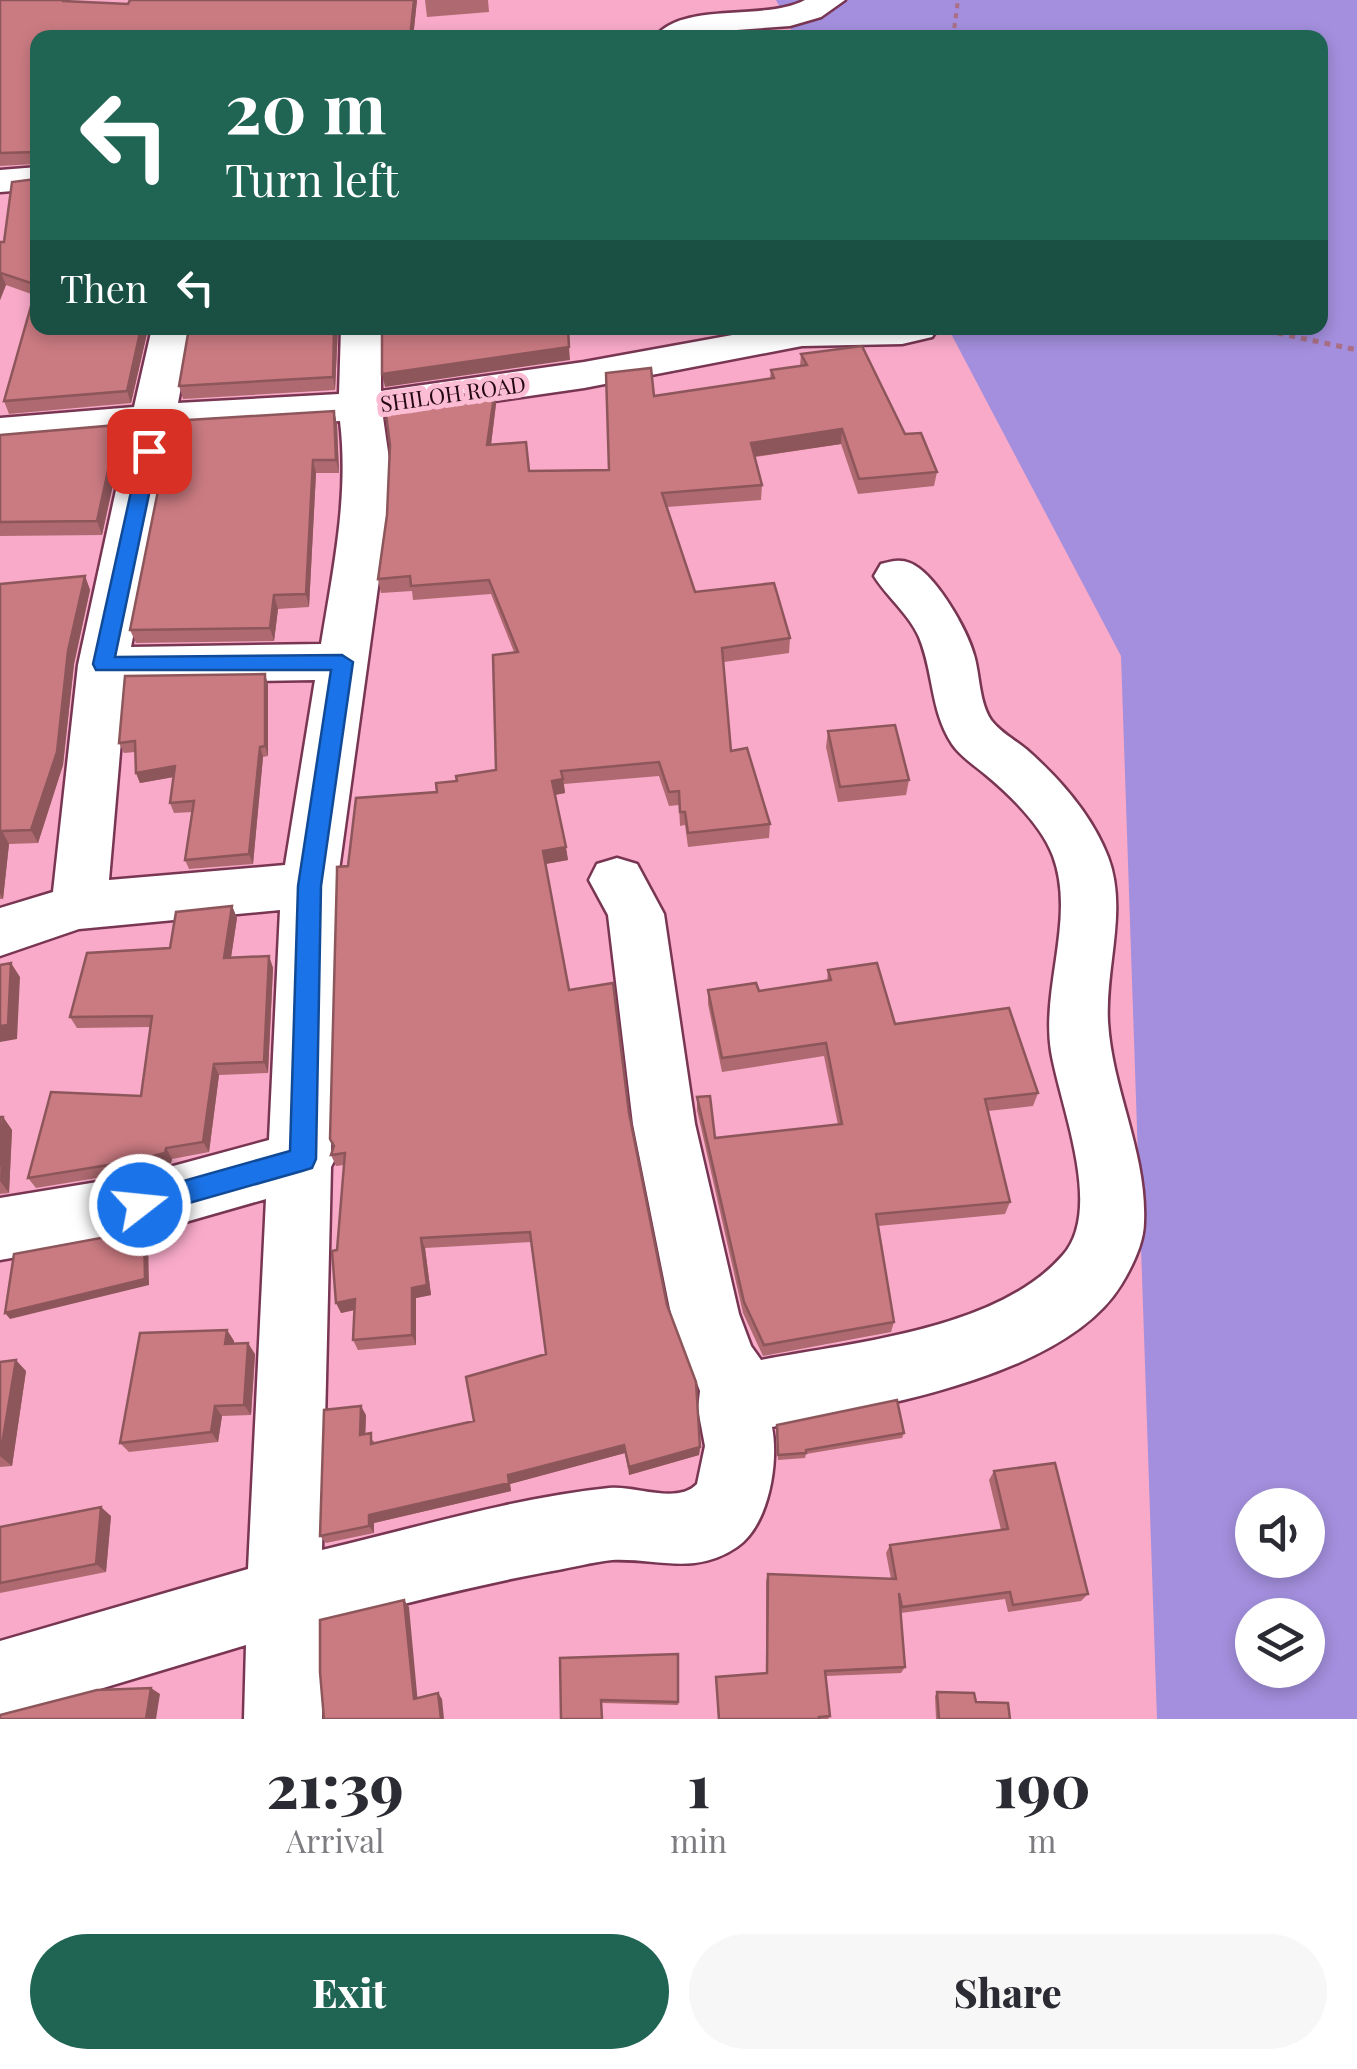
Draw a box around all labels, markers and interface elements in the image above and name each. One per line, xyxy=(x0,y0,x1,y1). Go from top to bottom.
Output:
text: 20 m xyxy=(225,58,386,152)
icon: left xyxy=(60,70,190,200)
text: Turn left xyxy=(225,148,399,208)
icon: left xyxy=(168,260,223,315)
text: Then xyxy=(60,262,148,313)
street label: SHILOH ROAD xyxy=(378,368,528,418)
pin xyxy=(107,409,192,494)
icon: arrive xyxy=(122,424,177,479)
position arrow xyxy=(88,1153,192,1257)
map controls xyxy=(1235,1488,1325,1688)
button: sound xyxy=(1235,1488,1325,1578)
button: layers xyxy=(1235,1598,1325,1688)
text: 21:39 xyxy=(266,1743,404,1823)
text: 1 xyxy=(687,1743,710,1823)
text: 190 xyxy=(994,1743,1091,1823)
text: Arrival xyxy=(286,1818,384,1861)
text: min xyxy=(670,1818,727,1861)
text: m xyxy=(1028,1818,1056,1861)
button: Exit xyxy=(30,1934,669,2049)
button: Share xyxy=(689,1934,1327,2049)

